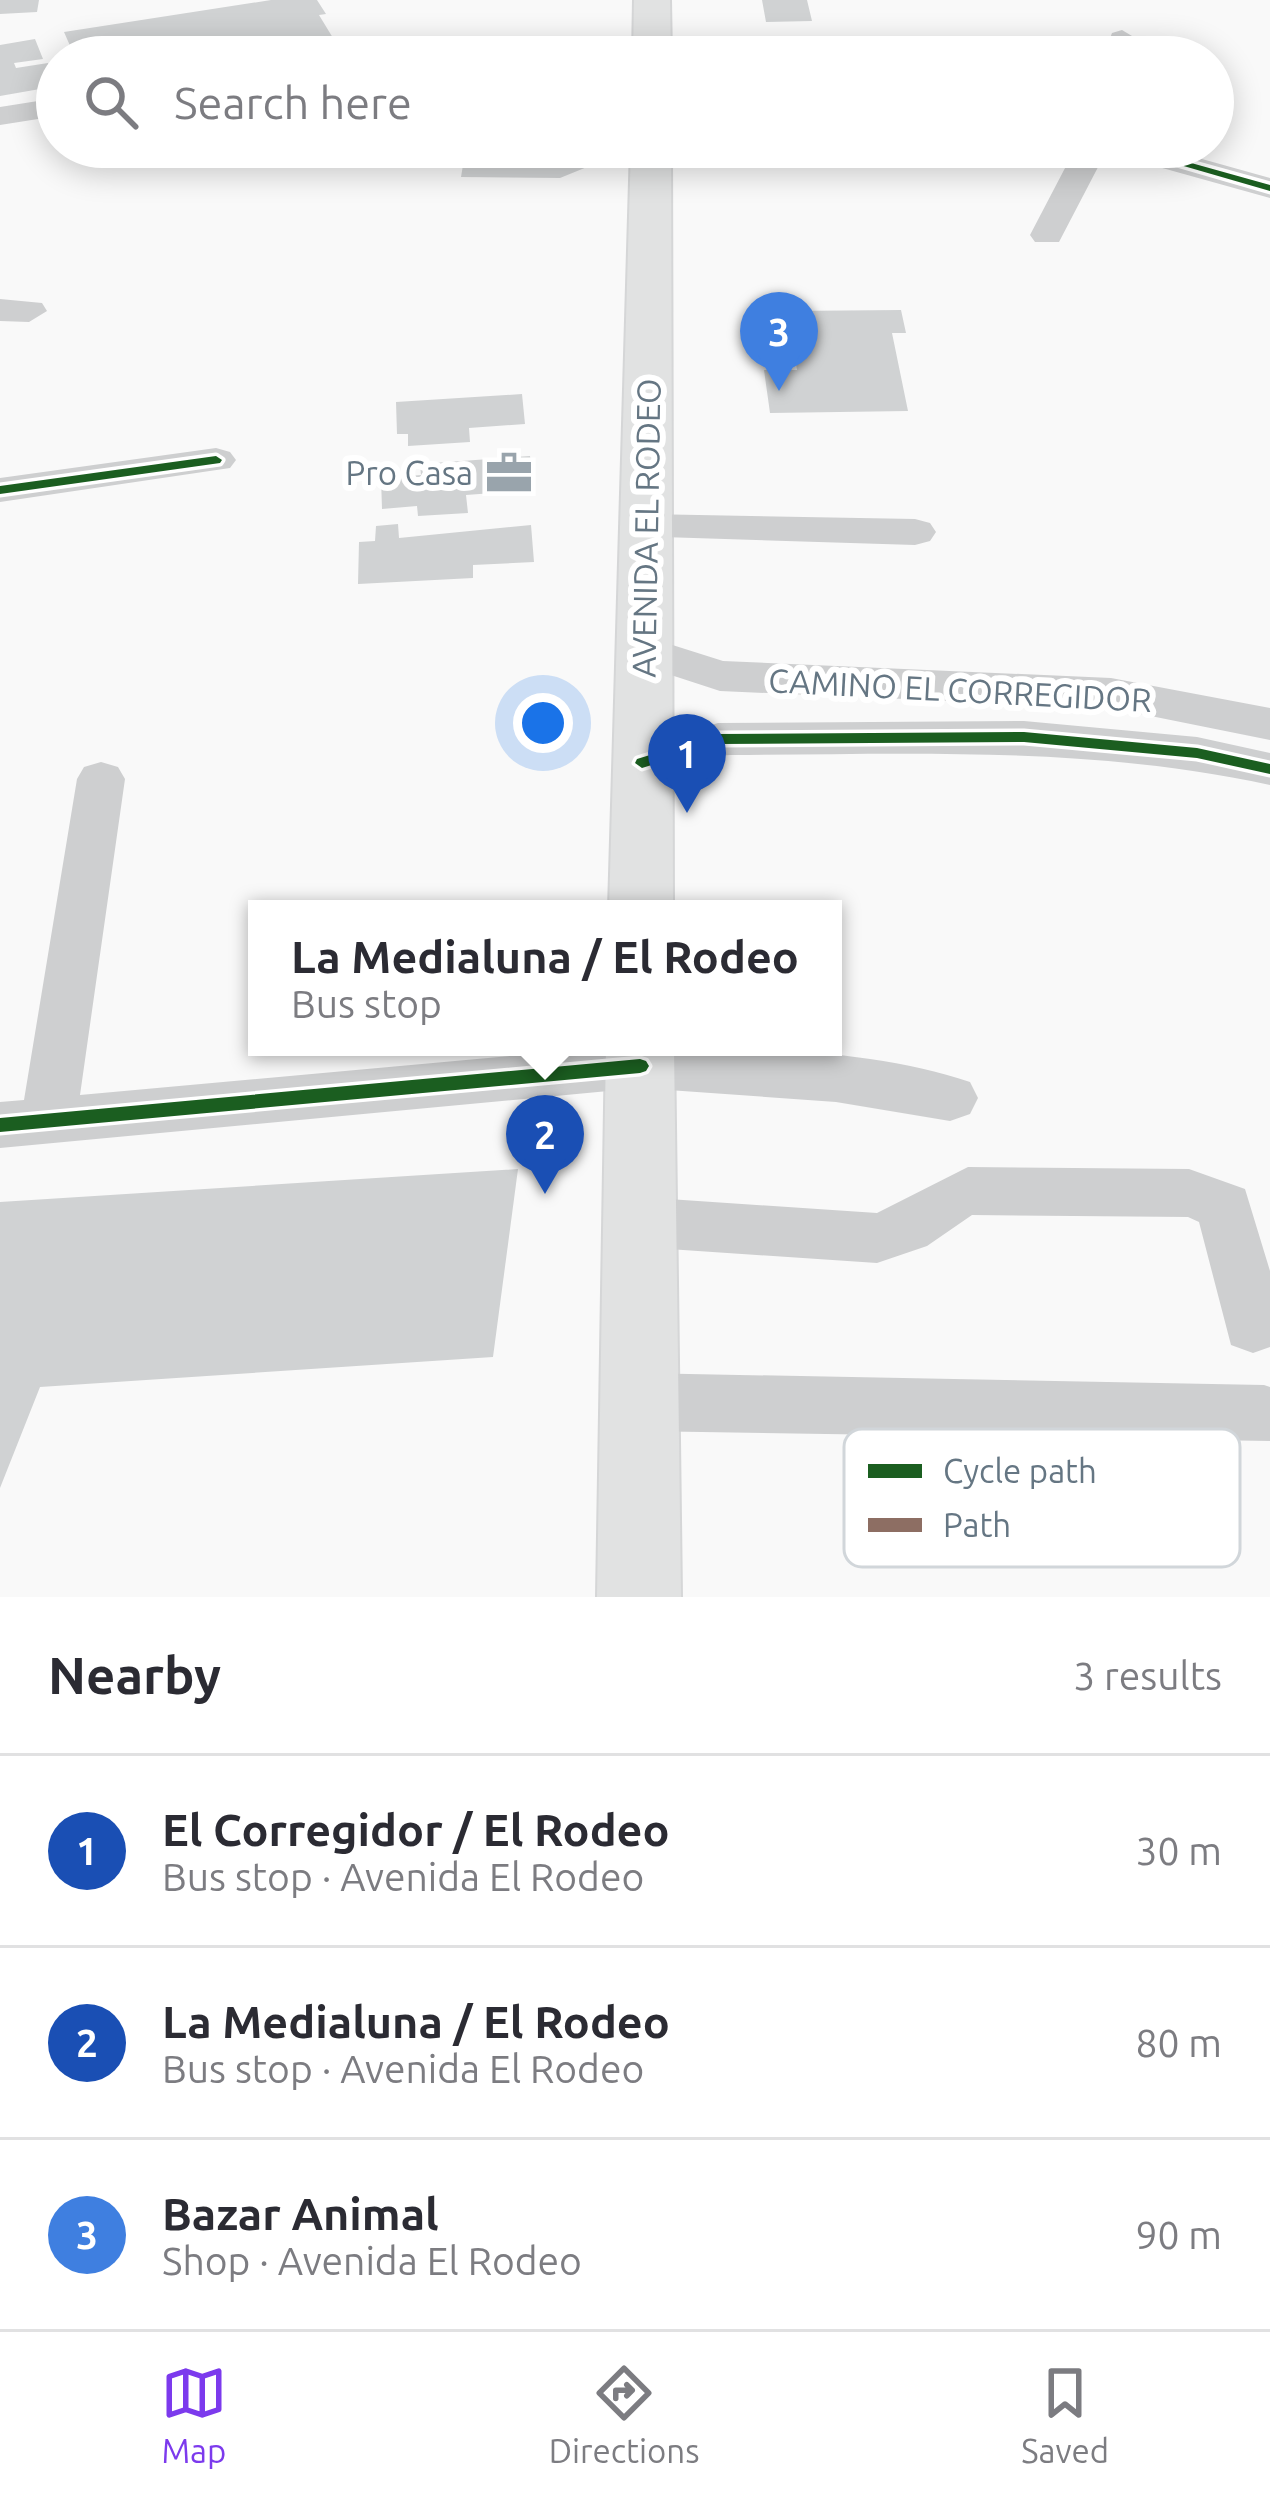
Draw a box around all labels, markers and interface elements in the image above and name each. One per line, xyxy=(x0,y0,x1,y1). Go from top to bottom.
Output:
search box xyxy=(36,36,1234,168)
icon: search xyxy=(78,69,144,135)
text: Search here xyxy=(174,77,412,128)
pin: 3 xyxy=(740,292,818,391)
street label: AVENIDA EL RODEO xyxy=(624,378,667,678)
office icon: Pro Casa xyxy=(484,448,534,498)
place label: Pro Casa xyxy=(345,454,473,491)
street label: CAMINO EL CORREGIDOR xyxy=(767,661,1153,718)
your location xyxy=(513,693,573,753)
pin: 1 xyxy=(648,714,726,813)
popup xyxy=(248,900,842,1056)
text: La Medialuna / El Rodeo xyxy=(291,931,799,982)
text: Bus stop xyxy=(291,982,442,1025)
pin: 2 xyxy=(506,1095,584,1194)
legend xyxy=(844,1429,1240,1567)
text: Cycle path xyxy=(943,1452,1097,1489)
text: Path xyxy=(943,1506,1011,1543)
text: Nearby xyxy=(48,1646,221,1704)
text: 3 results xyxy=(1073,1654,1222,1697)
text: El Corregidor / El Rodeo xyxy=(162,1804,670,1855)
text: 1 xyxy=(76,1829,98,1872)
text: 30 m xyxy=(1135,1829,1222,1872)
text: Bus stop · Avenida El Rodeo xyxy=(162,1855,644,1898)
text: La Medialuna / El Rodeo xyxy=(162,1996,670,2047)
text: 2 xyxy=(76,2021,98,2064)
text: 80 m xyxy=(1135,2021,1222,2064)
text: Bus stop · Avenida El Rodeo xyxy=(162,2047,644,2090)
text: Bazar Animal xyxy=(162,2188,439,2239)
text: 3 xyxy=(76,2213,98,2256)
text: 90 m xyxy=(1135,2213,1222,2256)
text: Shop · Avenida El Rodeo xyxy=(162,2239,582,2282)
tab: Map xyxy=(161,2360,227,2469)
tab: Directions xyxy=(549,2360,699,2469)
tab: Saved xyxy=(1021,2360,1109,2469)

